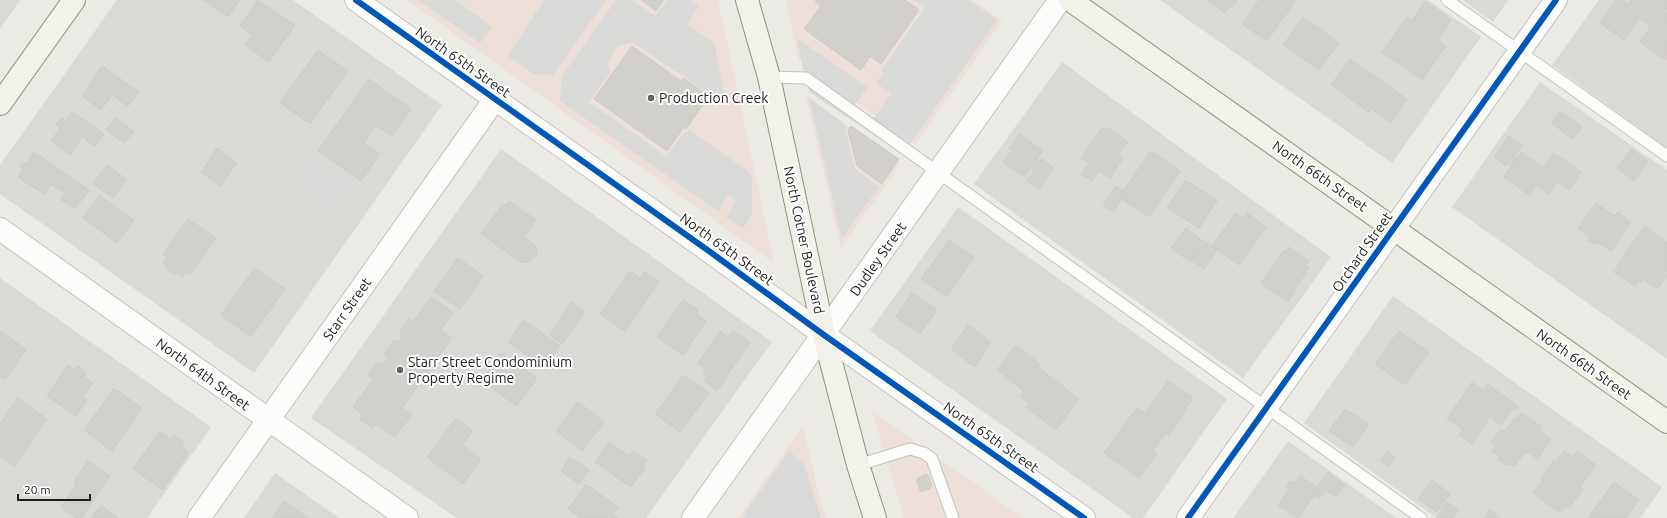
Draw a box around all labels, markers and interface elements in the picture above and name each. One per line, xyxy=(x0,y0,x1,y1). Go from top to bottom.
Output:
street label: North 65th Street xyxy=(413,23,514,101)
place label: Production Creek xyxy=(659,90,768,106)
marker: Production Creek xyxy=(646,93,656,103)
street label: North 66th Street xyxy=(1270,137,1371,215)
street label: North Cotner Boulevard xyxy=(781,165,827,315)
street label: Orchard Street xyxy=(1329,209,1396,295)
street label: North 65th Street xyxy=(677,210,777,289)
street label: Dudley Street xyxy=(847,219,910,299)
street label: Starr Street xyxy=(320,274,375,343)
street label: North 66th Street xyxy=(1534,325,1635,403)
street label: North 64th Street xyxy=(153,335,253,414)
place label: Starr Street Condominium Property Regime xyxy=(408,354,572,386)
marker: Starr Street Condominium Property Regime xyxy=(395,365,405,375)
street label: North 65th Street xyxy=(941,398,1042,476)
scale bar xyxy=(18,476,90,502)
text: 20 m xyxy=(24,483,51,496)

